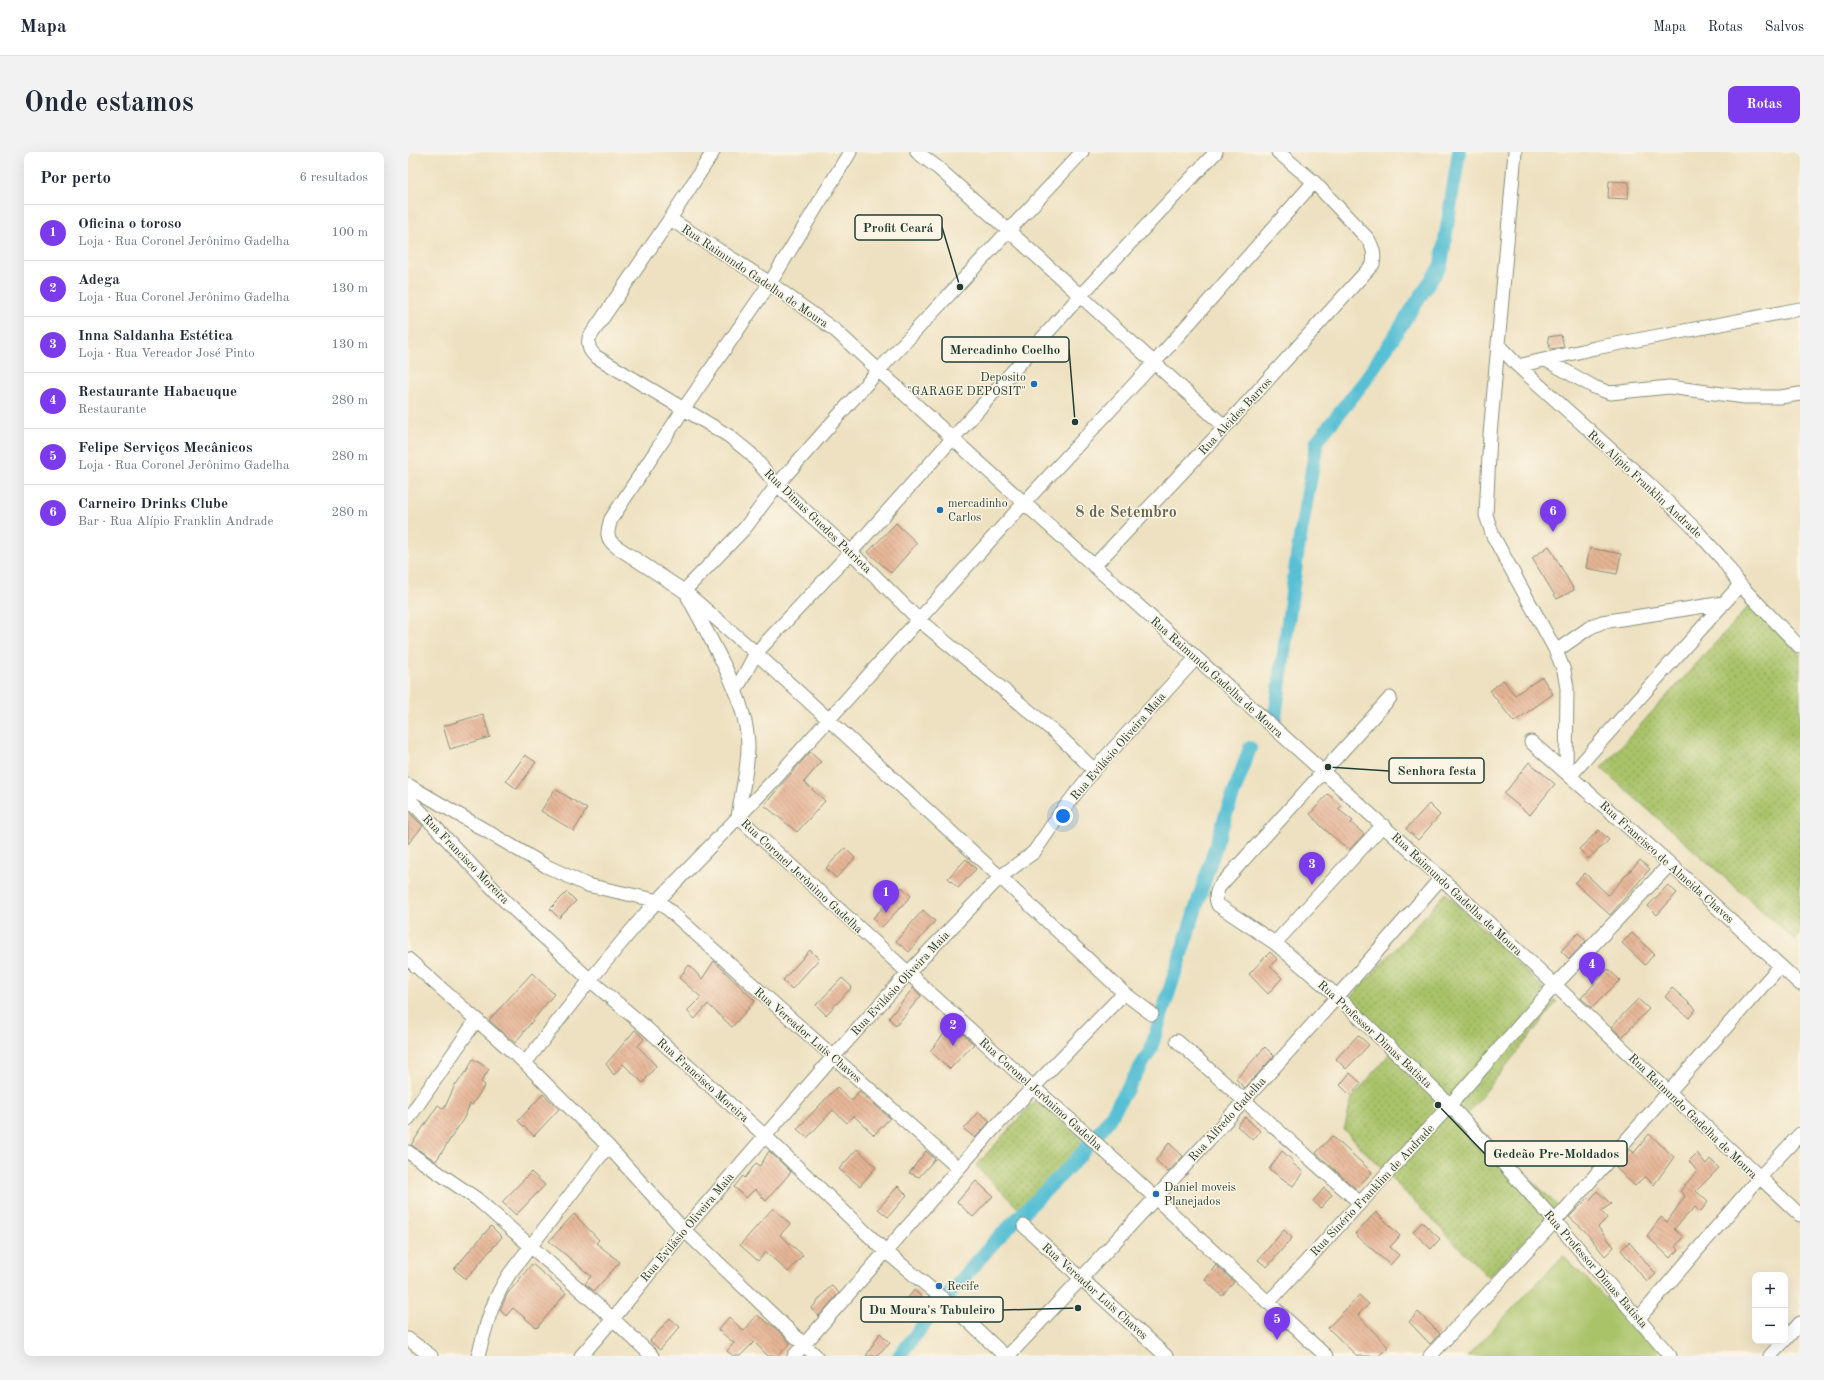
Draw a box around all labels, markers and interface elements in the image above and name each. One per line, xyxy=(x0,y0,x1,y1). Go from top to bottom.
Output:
text: Mapa xyxy=(20,18,67,37)
text: Mapa xyxy=(1653,20,1686,34)
text: Rotas xyxy=(1708,20,1743,34)
text: Salvos xyxy=(1765,20,1804,34)
button: Rotas xyxy=(1728,86,1800,123)
text: Onde estamos xyxy=(24,90,194,118)
text: Por perto xyxy=(40,170,111,187)
text: 6 resultados xyxy=(300,171,368,184)
callout: Profit Ceará xyxy=(855,215,942,240)
text: Oficina o toroso xyxy=(78,217,182,232)
text: Profit Ceará xyxy=(863,222,934,235)
street label: Rua Raimundo Gadelha de Moura xyxy=(679,223,830,330)
text: 1 xyxy=(49,226,57,239)
text: 100 m xyxy=(331,226,368,239)
text: Loja · Rua Coronel Jerônimo Gadelha xyxy=(78,235,289,248)
text: Adega xyxy=(78,273,120,288)
text: 2 xyxy=(49,282,57,295)
text: 130 m xyxy=(331,282,368,295)
text: Loja · Rua Coronel Jerônimo Gadelha xyxy=(78,291,289,304)
text: Inna Saldanha Estética xyxy=(78,329,233,344)
callout: Mercadinho Coelho xyxy=(942,337,1069,362)
text: 3 xyxy=(49,338,57,351)
text: 130 m xyxy=(331,338,368,351)
text: Mercadinho Coelho xyxy=(950,344,1060,357)
text: Loja · Rua Vereador José Pinto xyxy=(78,347,255,360)
place label: Deposito "GARAGE DEPOSIT" xyxy=(907,372,1026,398)
street label: Rua Alcides Barros xyxy=(1197,376,1274,458)
marker: Deposito "GARAGE DEPOSIT" xyxy=(1029,379,1039,389)
text: Restaurante Habacuque xyxy=(78,385,237,400)
text: 4 xyxy=(49,394,57,407)
text: 280 m xyxy=(331,394,368,407)
text: Restaurante xyxy=(78,403,146,416)
street label: Rua Alípio Franklin Andrade xyxy=(1585,429,1704,541)
text: Felipe Serviços Mecânicos xyxy=(78,441,252,456)
text: 5 xyxy=(49,450,57,463)
text: 280 m xyxy=(331,450,368,463)
text: Loja · Rua Coronel Jerônimo Gadelha xyxy=(78,459,289,472)
street label: Rua Dimas Guedes Patriota xyxy=(761,467,873,576)
text: Carneiro Drinks Clube xyxy=(78,497,228,512)
place label: mercadinho Carlos xyxy=(948,498,1008,524)
pin: 6 xyxy=(1540,499,1566,532)
marker: mercadinho Carlos xyxy=(935,505,945,515)
district label: 8 de Setembro xyxy=(1075,505,1177,521)
text: 6 xyxy=(49,506,57,519)
text: 280 m xyxy=(331,506,368,519)
text: Bar · Rua Alípio Franklin Andrade xyxy=(78,515,274,528)
street label: Rua Raimundo Gadelha de Moura xyxy=(1148,615,1285,740)
street label: Rua Evilásio Oliveira Maia xyxy=(1069,691,1169,803)
callout: Senhora festa xyxy=(1389,758,1484,783)
text: Senhora festa xyxy=(1398,765,1477,778)
street label: Rua Francisco de Almeida Chaves xyxy=(1597,799,1736,926)
your location xyxy=(1053,806,1073,826)
street label: Rua Francisco Moreira xyxy=(420,813,511,907)
street label: Rua Coronel Jerônimo Gadelha xyxy=(738,817,864,936)
street label: Rua Raimundo Gadelha de Moura xyxy=(1389,831,1524,958)
pin: 3 xyxy=(1299,852,1325,885)
pin: 1 xyxy=(873,880,899,913)
street label: Rua Evilásio Oliveira Maia xyxy=(849,929,952,1038)
pin: 4 xyxy=(1579,952,1605,985)
street label: Rua Professor Dimas Batista xyxy=(1315,979,1434,1091)
street label: Rua Vereador Luis Chaves xyxy=(751,986,863,1085)
pin: 2 xyxy=(940,1013,966,1046)
street label: Rua Coronel Jerônimo Gadelha xyxy=(976,1036,1104,1153)
street label: Rua Francisco Moreira xyxy=(654,1037,750,1125)
street label: Rua Raimundo Gadelha de Moura xyxy=(1626,1052,1759,1181)
street label: Rua Alfredo Gadelha xyxy=(1187,1075,1269,1164)
street label: Rua Sinério Franklim de Andrade xyxy=(1309,1122,1437,1259)
callout: Gedeão Pre-Moldados xyxy=(1485,1141,1627,1166)
text: Gedeão Pre-Moldados xyxy=(1493,1148,1619,1161)
street label: Rua Evilásio Oliveira Maia xyxy=(639,1171,737,1284)
place label: Daniel moveis Planejados xyxy=(1164,1182,1236,1208)
marker: Daniel moveis Planejados xyxy=(1151,1189,1161,1199)
street label: Rua Professor Dimas Batista xyxy=(1541,1209,1649,1331)
street label: Rua Vereador Luis Chaves xyxy=(1039,1241,1150,1342)
map controls xyxy=(1752,1272,1788,1344)
button: + xyxy=(1752,1272,1788,1308)
marker: Recife xyxy=(934,1281,944,1291)
place label: Recife xyxy=(947,1281,980,1293)
callout: Du Moura's Tabuleiro xyxy=(861,1297,1003,1322)
text: Du Moura's Tabuleiro xyxy=(869,1304,995,1317)
pin: 5 xyxy=(1264,1307,1290,1340)
button: − xyxy=(1752,1308,1788,1344)

